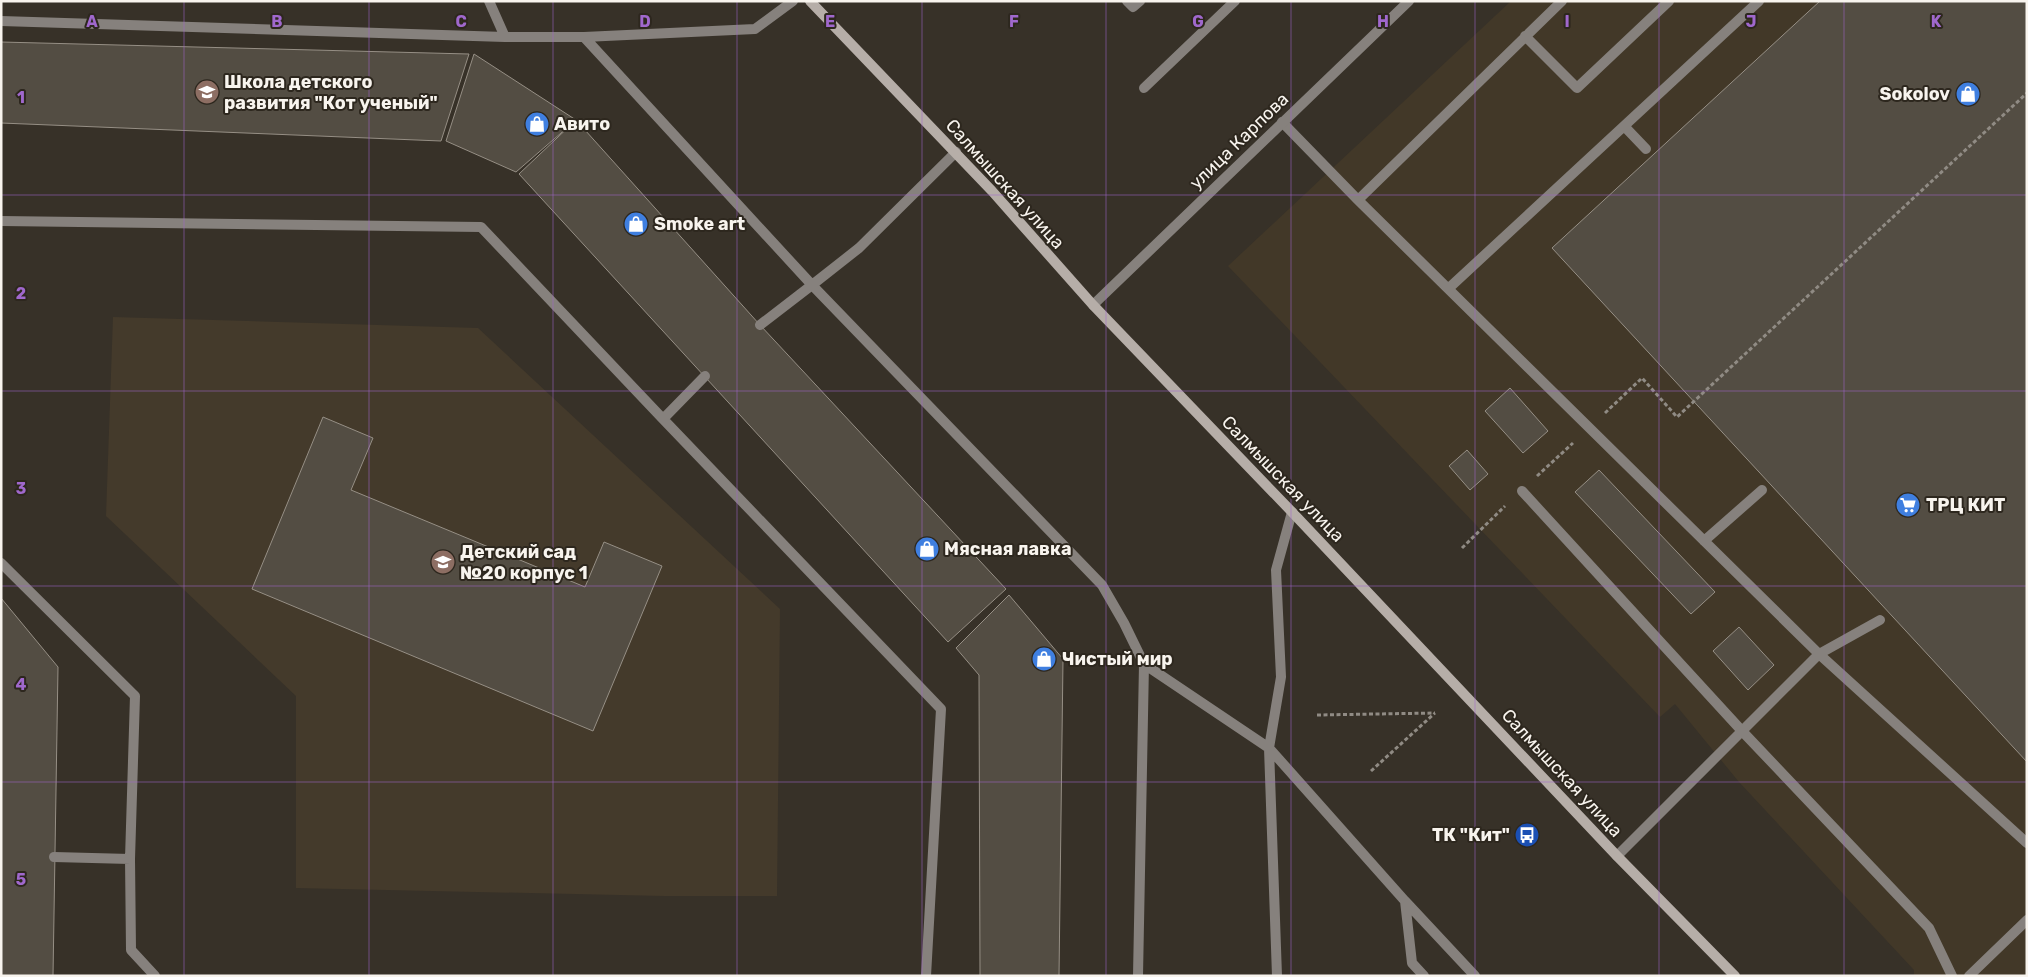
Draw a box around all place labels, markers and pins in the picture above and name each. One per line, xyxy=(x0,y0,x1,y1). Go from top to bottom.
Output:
place label: Школа детского развития "Кот ученый" xyxy=(224,71,438,114)
school or university icon: Школа детского развития "Кот ученый" xyxy=(194,79,220,105)
shop icon: Sokolov xyxy=(1955,81,1981,107)
place label: Sokolov xyxy=(1879,83,1950,105)
shop icon: Авито xyxy=(524,111,550,137)
place label: Авито xyxy=(554,113,610,135)
shop icon: Smoke art xyxy=(623,211,649,237)
place label: Smoke art xyxy=(654,213,745,235)
supermarket icon: ТРЦ КИТ xyxy=(1895,492,1921,518)
place label: ТРЦ КИТ xyxy=(1926,494,2005,516)
shop icon: Мясная лавка xyxy=(914,536,940,562)
place label: Мясная лавка xyxy=(944,538,1072,560)
place label: Детский сад №20 корпус 1 xyxy=(460,541,588,584)
school or university icon: Детский сад №20 корпус 1 xyxy=(430,549,456,575)
shop icon: Чистый мир xyxy=(1031,646,1057,672)
place label: Чистый мир xyxy=(1062,648,1173,670)
bus stop icon: ТК "Кит" xyxy=(1514,822,1540,848)
place label: ТК "Кит" xyxy=(1432,824,1510,846)

